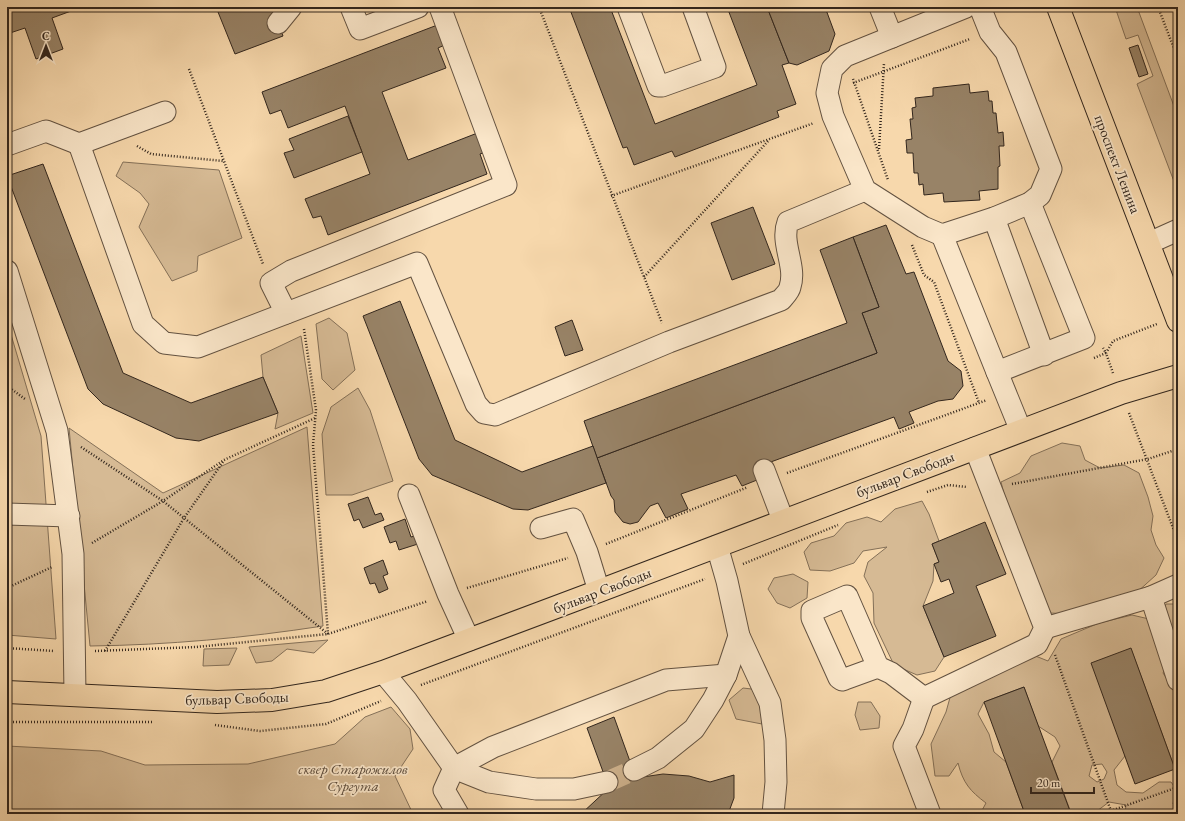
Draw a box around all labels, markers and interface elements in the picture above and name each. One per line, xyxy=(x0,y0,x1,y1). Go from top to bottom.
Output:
north arrow xyxy=(26,26,66,66)
text: С xyxy=(42,29,50,43)
street label: проспект Ленина xyxy=(1090,112,1146,216)
street label: бульвар Свободы xyxy=(853,447,957,501)
street label: бульвар Свободы xyxy=(550,563,654,617)
street label: бульвар Свободы xyxy=(185,687,289,709)
park label: сквер Старожилов Сургута xyxy=(298,759,408,795)
scale bar xyxy=(1031,769,1094,795)
text: 20 m xyxy=(1037,775,1061,791)

